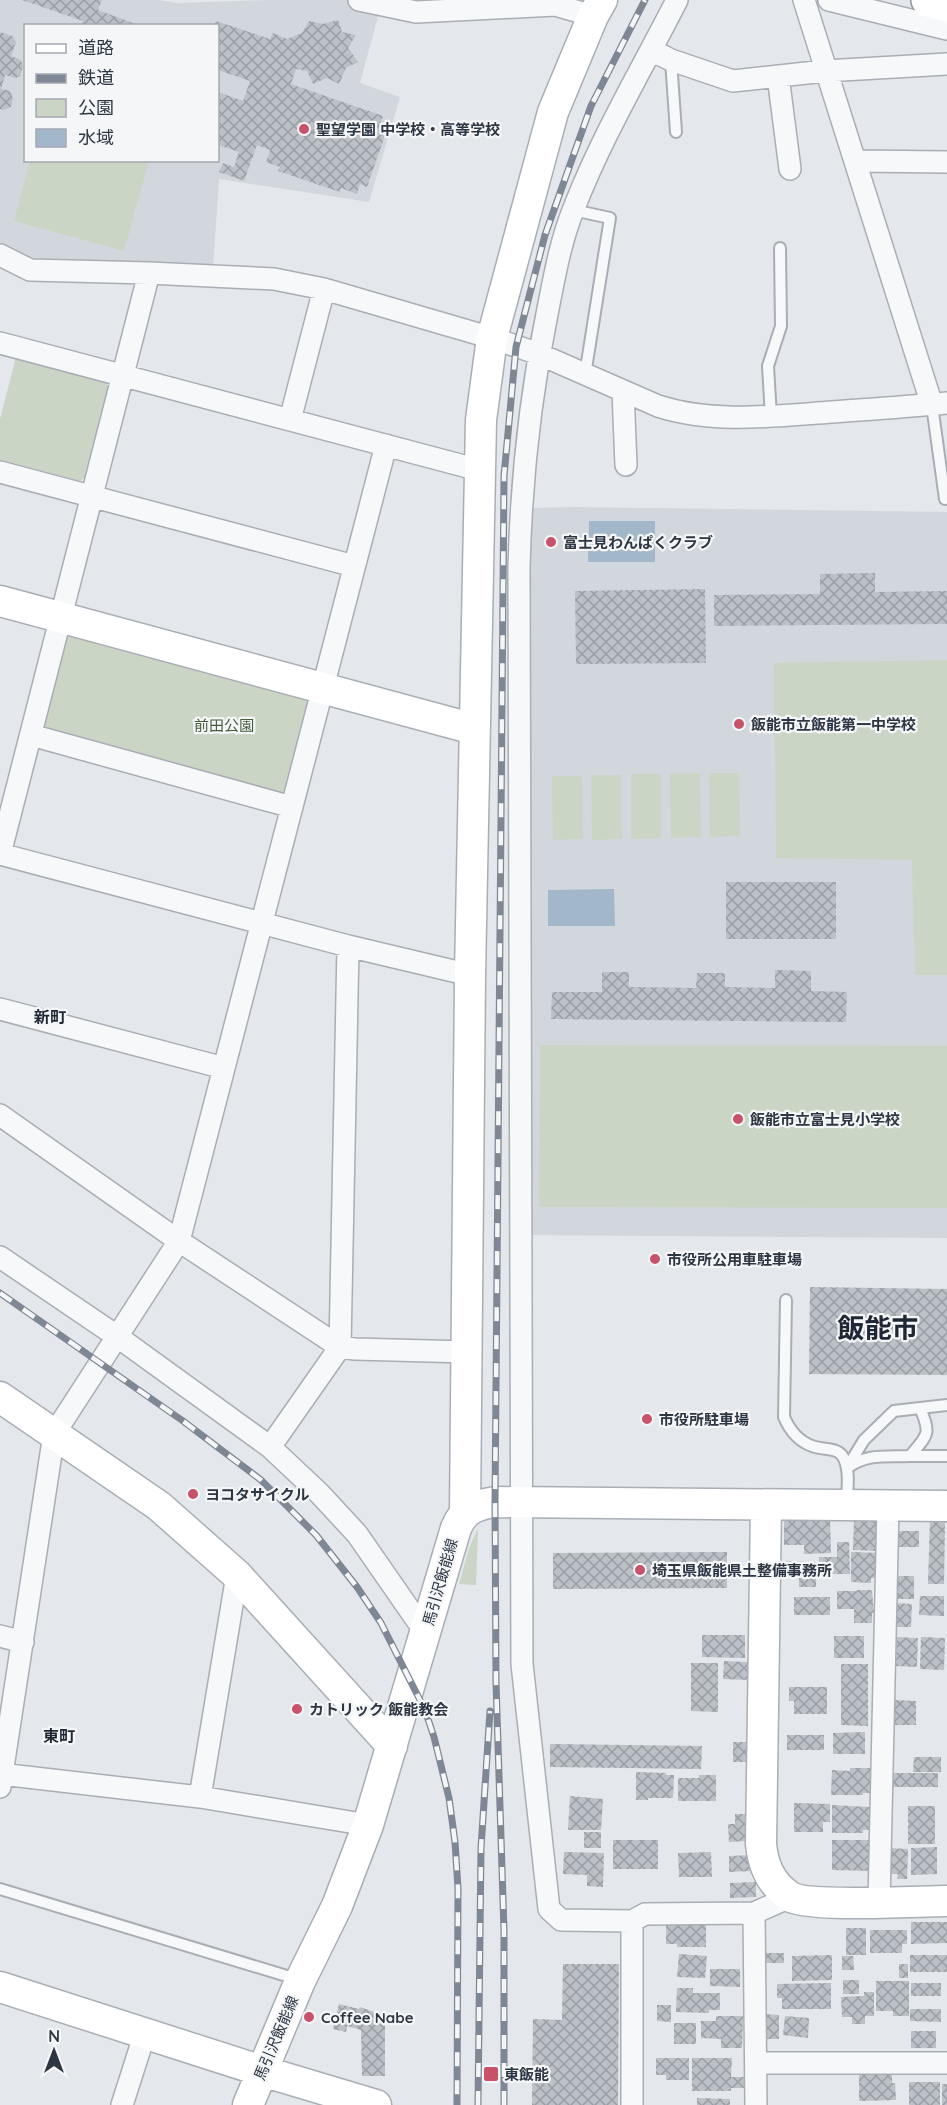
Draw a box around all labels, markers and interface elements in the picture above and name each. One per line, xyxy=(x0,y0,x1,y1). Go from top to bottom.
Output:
legend xyxy=(24,24,219,162)
text: 道路 xyxy=(78,36,114,59)
text: 鉄道 xyxy=(78,66,114,89)
text: 公園 xyxy=(78,96,114,119)
place label: 聖望学園 中学校・高等学校 xyxy=(316,120,500,139)
marker: 聖望学園 中学校・高等学校 xyxy=(297,122,311,136)
text: 水域 xyxy=(78,126,114,149)
place label: 富士見わんぱくクラブ xyxy=(563,533,713,552)
marker: 富士見わんぱくクラブ xyxy=(544,535,558,549)
place label: 飯能市立飯能第一中学校 xyxy=(751,715,916,734)
park label: 前田公園 xyxy=(194,716,254,735)
marker: 飯能市立飯能第一中学校 xyxy=(732,717,746,731)
district label: 新町 xyxy=(34,1007,66,1027)
place label: 飯能市立富士見小学校 xyxy=(750,1110,900,1129)
marker: 飯能市立富士見小学校 xyxy=(731,1112,745,1126)
place label: 市役所公用車駐車場 xyxy=(667,1250,802,1269)
marker: 市役所公用車駐車場 xyxy=(648,1252,662,1266)
district label: 飯能市 xyxy=(838,1311,919,1345)
place label: 市役所駐車場 xyxy=(659,1410,749,1429)
marker: 市役所駐車場 xyxy=(640,1412,654,1426)
place label: ヨコタサイクル xyxy=(205,1485,309,1504)
marker: ヨコタサイクル xyxy=(186,1487,200,1501)
street label: 馬引沢飯能線 xyxy=(418,1536,462,1628)
place label: 埼玉県飯能県土整備事務所 xyxy=(652,1561,832,1580)
marker: 埼玉県飯能県土整備事務所 xyxy=(633,1563,647,1577)
place label: カトリック 飯能教会 xyxy=(309,1700,448,1719)
marker: カトリック 飯能教会 xyxy=(290,1702,304,1716)
district label: 東町 xyxy=(43,1726,75,1746)
street label: 馬引沢飯能線 xyxy=(250,1993,302,2083)
place label: Coffee Nabe xyxy=(321,2008,414,2027)
marker: Coffee Nabe xyxy=(302,2010,316,2024)
north arrow xyxy=(24,2021,84,2081)
text: N xyxy=(48,2026,60,2046)
marker: 東飯能 xyxy=(482,2065,500,2083)
place label: 東飯能 xyxy=(504,2065,549,2084)

